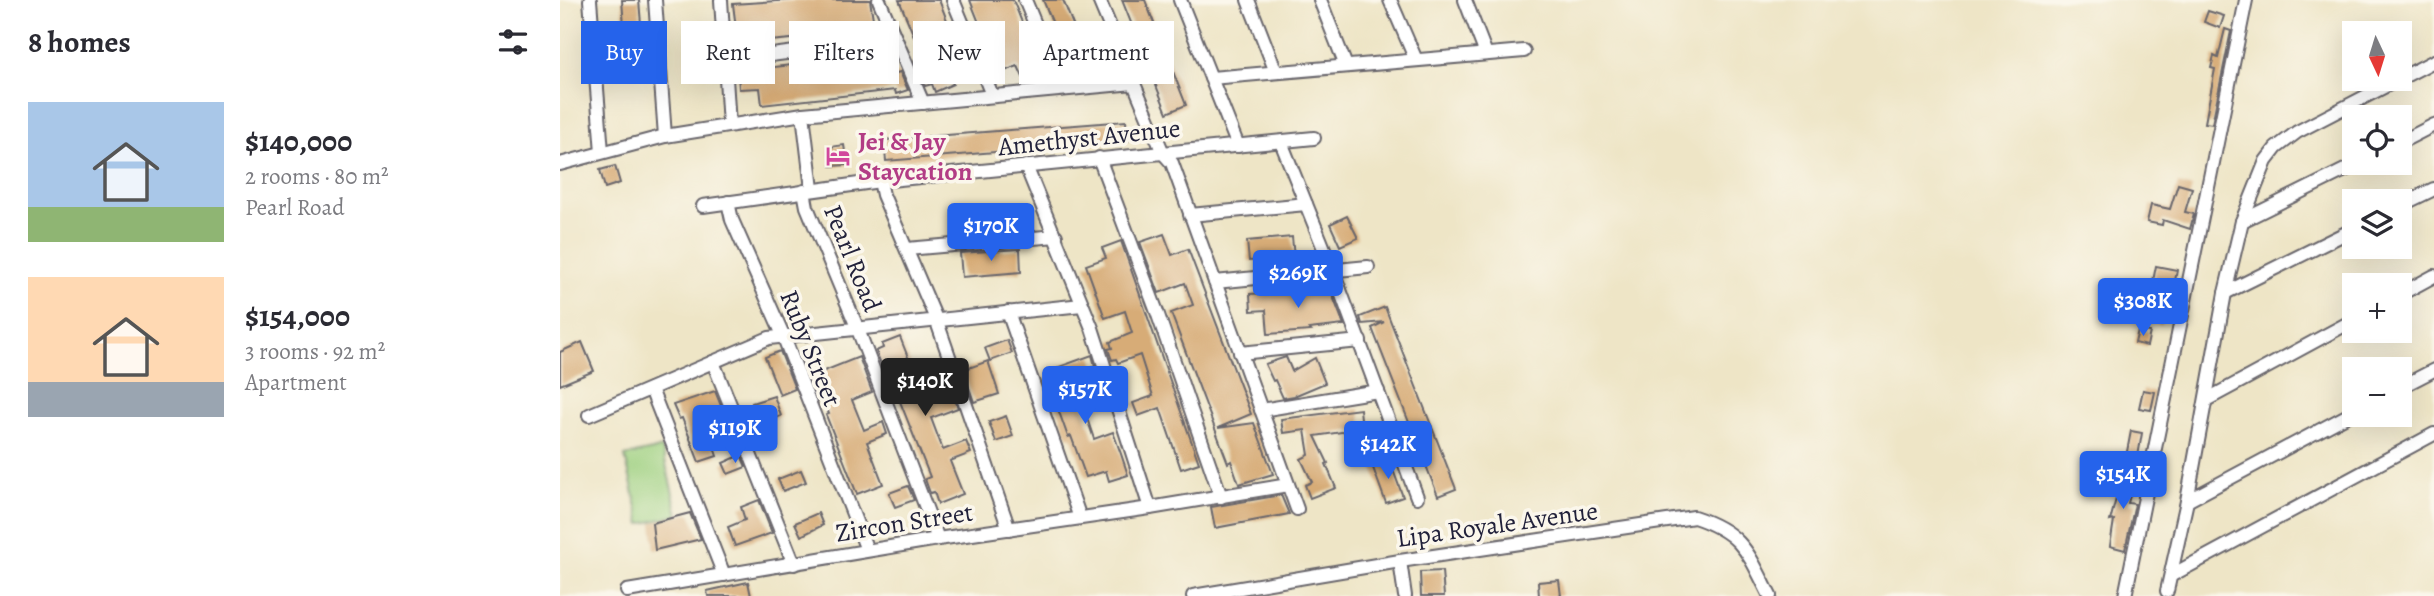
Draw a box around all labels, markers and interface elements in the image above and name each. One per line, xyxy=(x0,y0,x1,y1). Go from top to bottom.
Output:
chip: Buy xyxy=(581,21,667,84)
chip: Rent xyxy=(681,21,775,84)
chip: Filters xyxy=(789,21,899,84)
chip: New xyxy=(913,21,1005,84)
chip: Apartment xyxy=(1019,21,1174,84)
north arrow xyxy=(2342,21,2412,91)
map controls xyxy=(2342,21,2412,427)
text: 8 homes xyxy=(28,22,131,62)
icon: filters xyxy=(494,23,532,61)
button: locate xyxy=(2342,105,2412,175)
street label: Amethyst Avenue xyxy=(995,111,1182,165)
text: $140,000 xyxy=(245,121,352,161)
place label: Jei & Jay Staycation xyxy=(858,124,973,189)
icon: home xyxy=(84,130,168,214)
hotel icon: Jei & Jay Staycation xyxy=(824,142,852,170)
text: 2 rooms · 80 m² xyxy=(245,161,389,192)
button: layers xyxy=(2342,189,2412,259)
text: Pearl Road xyxy=(245,192,345,223)
street label: Pearl Road xyxy=(815,199,890,317)
pin: $170K xyxy=(942,204,1040,263)
text: $170K xyxy=(963,210,1019,241)
pin: $269K xyxy=(1249,250,1347,310)
text: $269K xyxy=(1269,257,1327,288)
button: + xyxy=(2342,273,2412,343)
pin: $308K xyxy=(2094,278,2192,338)
street label: Ruby Street xyxy=(771,285,850,412)
text: $308K xyxy=(2114,285,2172,316)
text: $154,000 xyxy=(245,296,350,336)
icon: home xyxy=(84,305,168,389)
text: 3 rooms · 92 m² xyxy=(245,336,385,367)
button: − xyxy=(2342,357,2412,427)
pin: $140K xyxy=(876,358,974,418)
text: $140K xyxy=(897,365,953,396)
pin: $157K xyxy=(1036,366,1134,426)
text: Apartment xyxy=(245,367,347,398)
text: $157K xyxy=(1058,373,1112,404)
pin: $119K xyxy=(686,406,784,465)
text: $119K xyxy=(709,412,761,443)
pin: $142K xyxy=(1339,421,1437,481)
text: $142K xyxy=(1360,428,1416,459)
pin: $154K xyxy=(2074,452,2172,511)
text: $154K xyxy=(2096,458,2150,489)
street label: Lipa Royale Avenue xyxy=(1394,493,1600,556)
street label: Zircon Street xyxy=(833,494,976,551)

